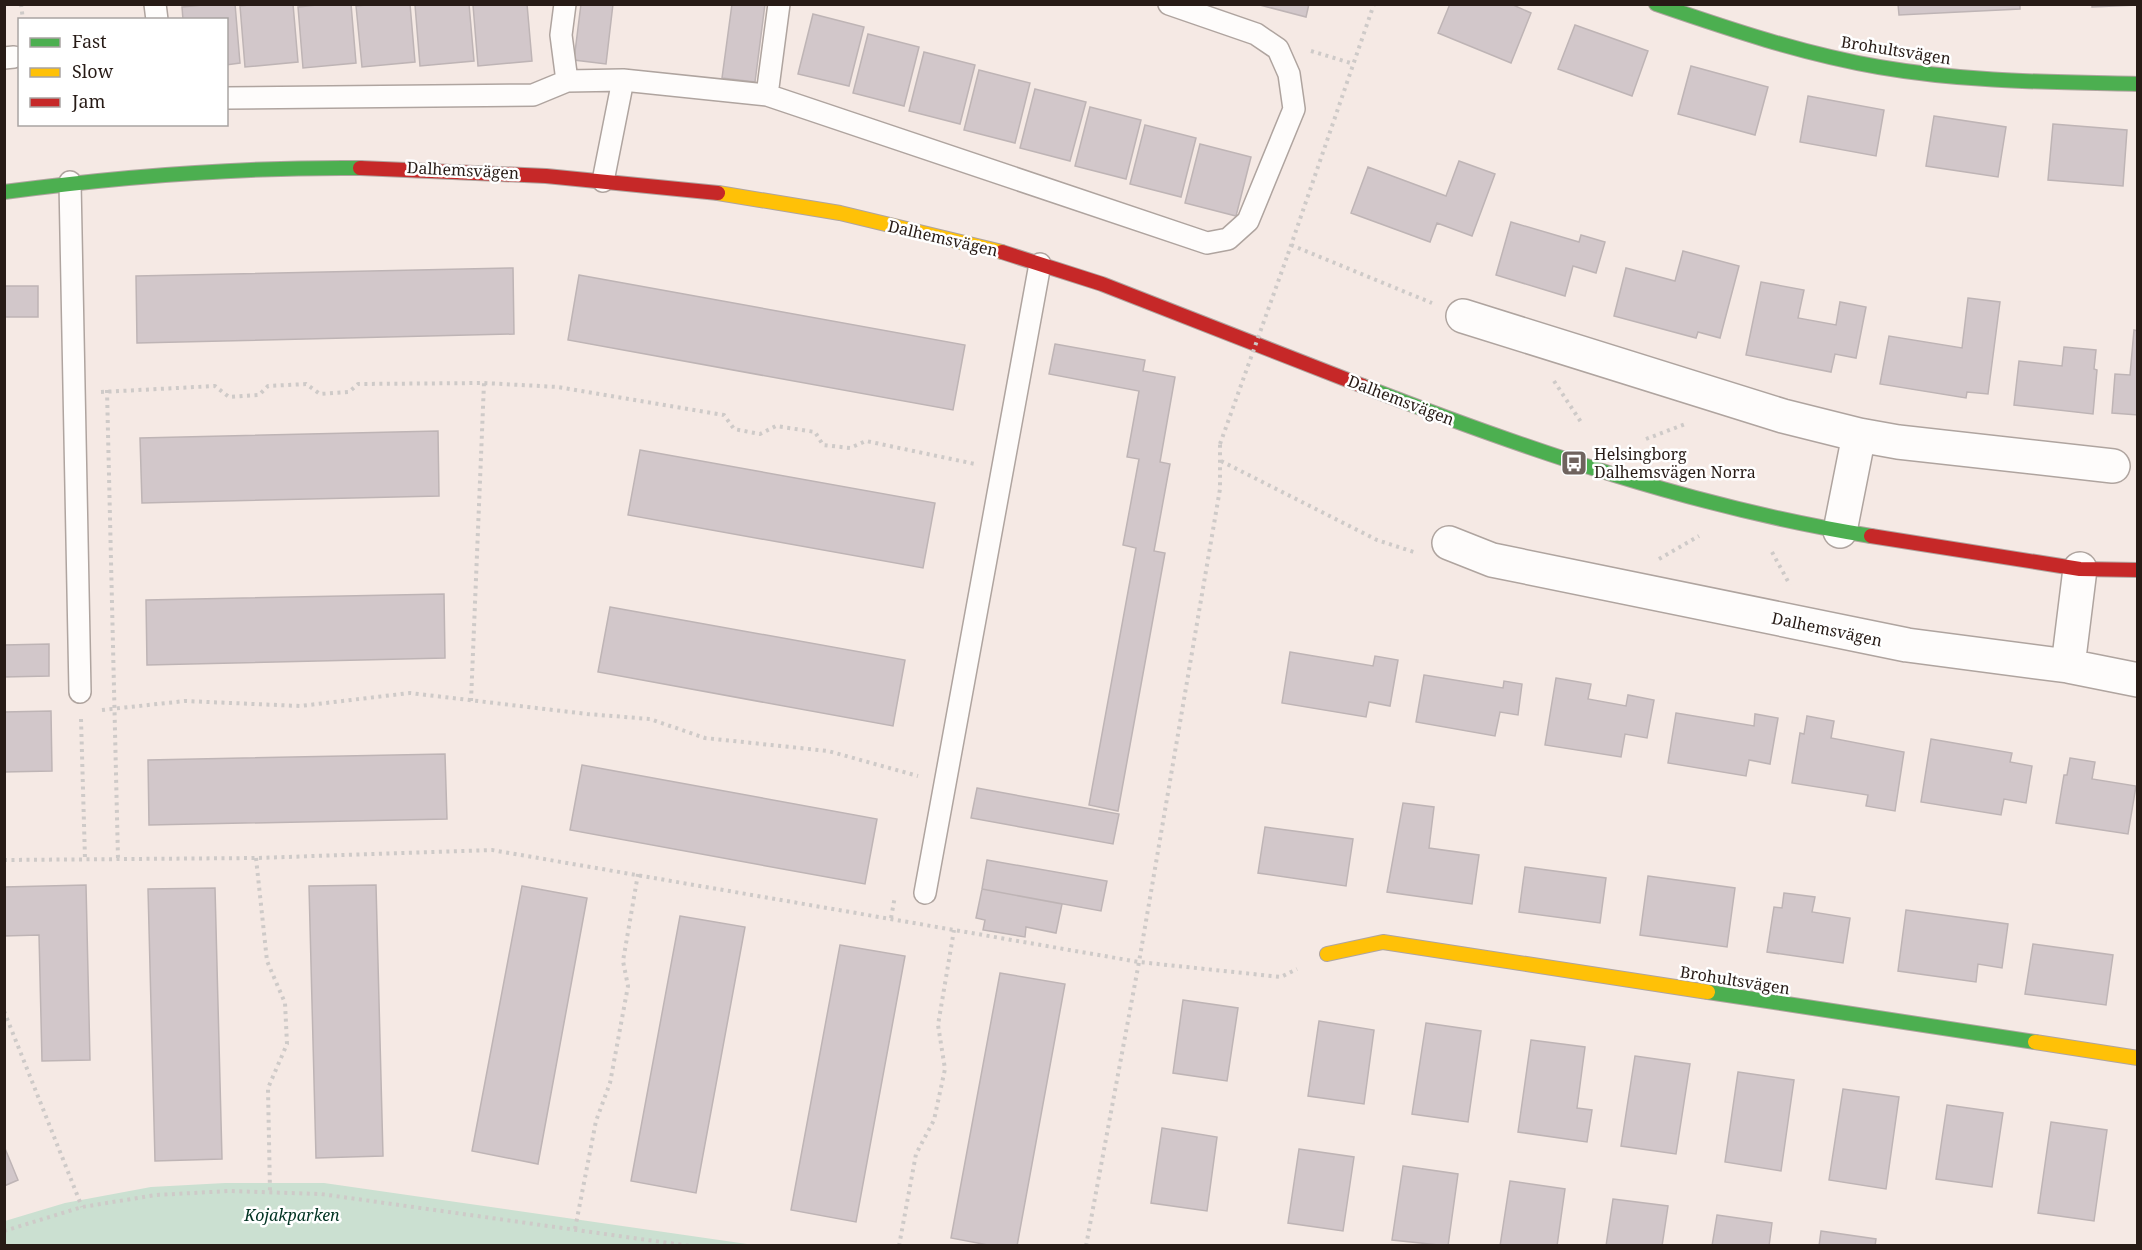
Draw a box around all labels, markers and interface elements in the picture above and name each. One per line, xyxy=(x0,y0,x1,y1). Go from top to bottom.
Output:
legend xyxy=(18,18,228,126)
text: Fast xyxy=(72,29,107,53)
street label: Brohultsvägen xyxy=(1839,30,1953,70)
text: Slow xyxy=(72,59,114,83)
text: Jam xyxy=(71,89,106,113)
street label: Dalhemsvägen xyxy=(406,156,520,184)
street label: Dalhemsvägen xyxy=(886,215,1000,261)
street label: Dalhemsvägen xyxy=(1345,370,1457,430)
place label: Helsingborg Dalhemsvägen Norra xyxy=(1594,443,1756,483)
bus stop icon: Helsingborg Dalhemsvägen Norra xyxy=(1559,448,1589,478)
street label: Dalhemsvägen xyxy=(1770,607,1884,651)
street label: Brohultsvägen xyxy=(1678,960,1792,1000)
park label: Kojakparken xyxy=(243,1204,340,1226)

